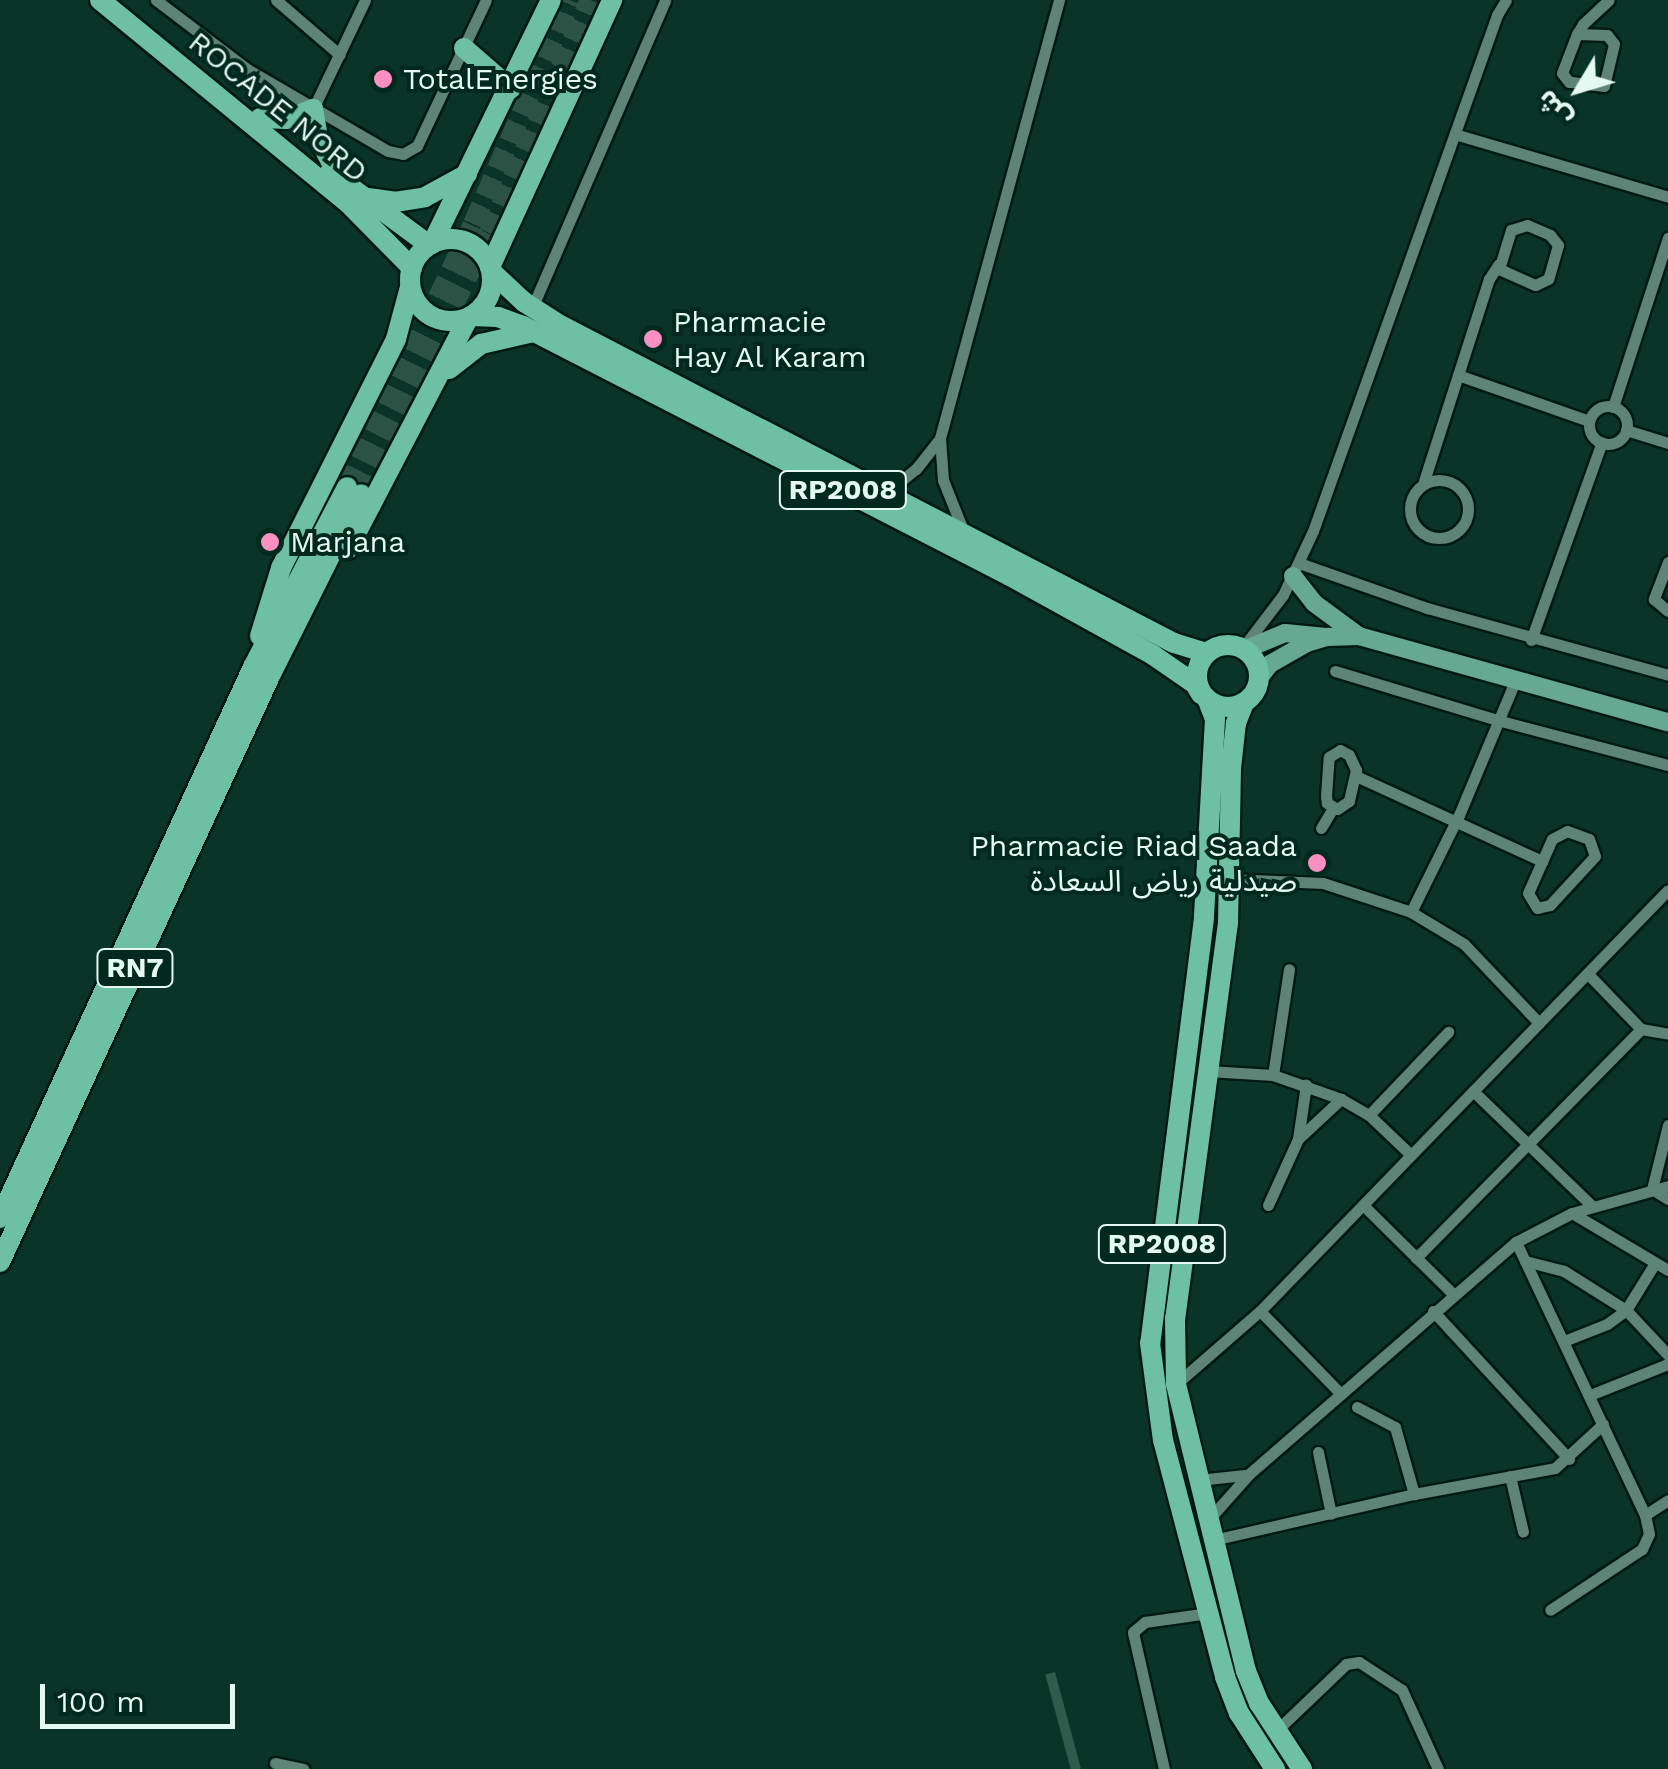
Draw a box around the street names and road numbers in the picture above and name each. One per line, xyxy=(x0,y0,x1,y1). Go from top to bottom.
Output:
street label: ROCADE NORD xyxy=(181,24,375,190)
road number: RP2008 xyxy=(778,467,908,513)
road number: RN7 xyxy=(95,945,175,991)
road number: RP2008 xyxy=(1097,1221,1227,1267)

